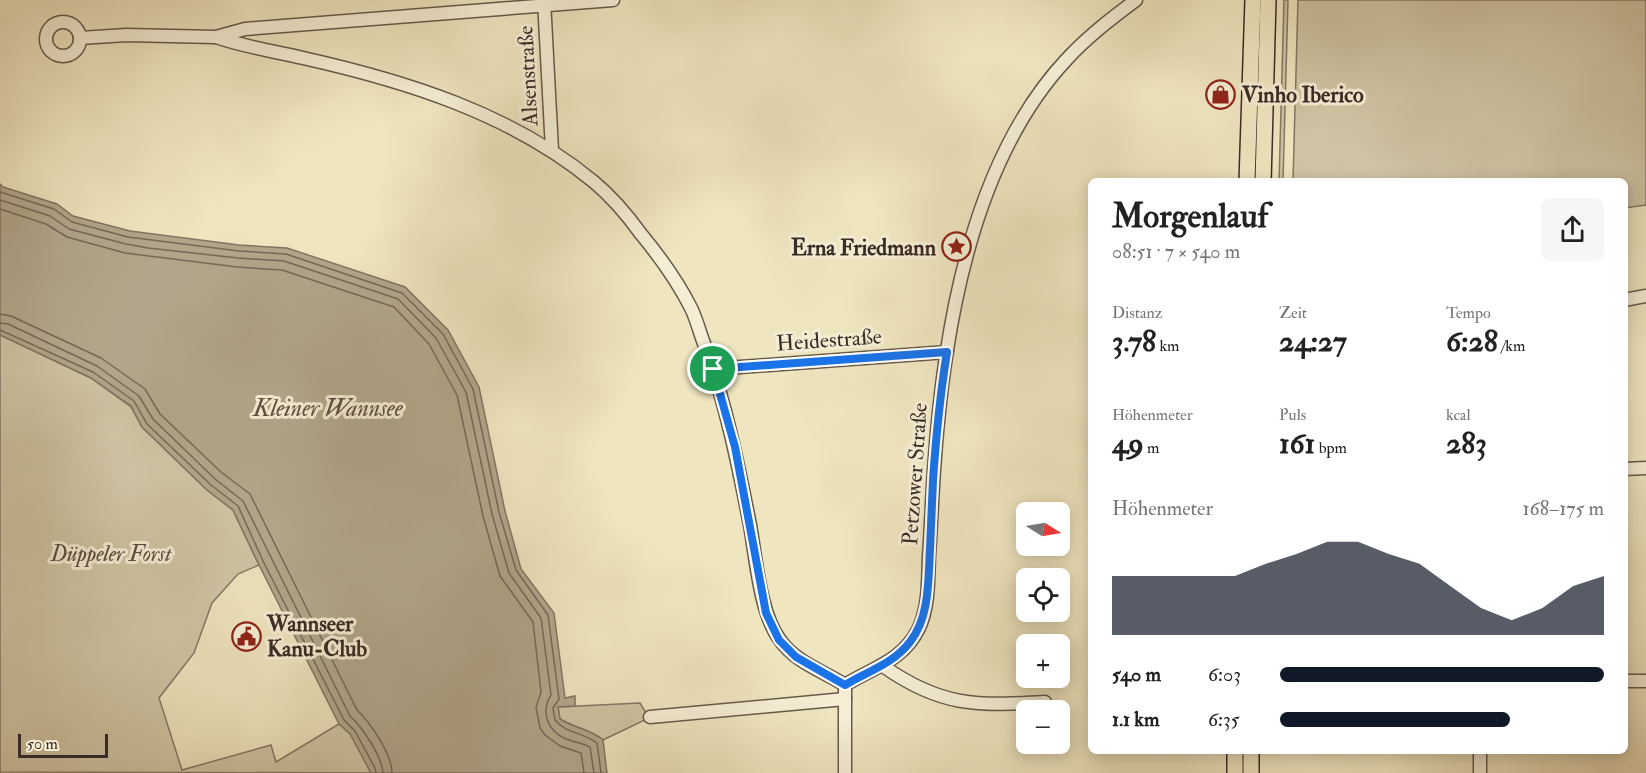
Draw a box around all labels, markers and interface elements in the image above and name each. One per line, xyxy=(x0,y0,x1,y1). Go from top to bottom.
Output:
street label: Alsenstraße xyxy=(511,25,545,128)
shop icon: Vinho Iberico xyxy=(1205,78,1237,110)
place label: Vinho Iberico xyxy=(1241,81,1364,109)
text: Morgenlauf xyxy=(1112,196,1268,237)
button: share xyxy=(1541,198,1604,261)
place icon: Erna Friedmann xyxy=(941,231,973,263)
place label: Erna Friedmann xyxy=(791,234,937,262)
text: 08:51 · 7 × 540 m xyxy=(1112,239,1240,264)
text: Distanz xyxy=(1112,303,1163,323)
text: Zeit xyxy=(1279,303,1307,323)
text: Tempo xyxy=(1446,303,1491,323)
street label: Heidestraße xyxy=(775,322,883,358)
text: 3.78 xyxy=(1112,323,1156,360)
text: 24:27 xyxy=(1279,323,1347,360)
text: 6:28 xyxy=(1446,323,1498,360)
text: km xyxy=(1156,336,1179,356)
text: /km xyxy=(1498,336,1525,356)
pin xyxy=(687,343,738,394)
icon: arrive xyxy=(696,352,729,385)
water label: Kleiner Wannsee xyxy=(252,393,404,424)
street label: Petzower Straße xyxy=(896,402,934,546)
text: Höhenmeter xyxy=(1112,405,1193,425)
text: Puls xyxy=(1279,405,1306,425)
text: kcal xyxy=(1446,405,1471,425)
text: 49 xyxy=(1112,425,1144,462)
text: 161 xyxy=(1279,425,1315,462)
text: 283 xyxy=(1446,425,1487,462)
text: m xyxy=(1144,438,1159,458)
text: bpm xyxy=(1315,438,1347,458)
text: Höhenmeter xyxy=(1112,496,1213,521)
text: 168–175 m xyxy=(1523,496,1604,521)
north arrow xyxy=(1016,502,1070,556)
map controls xyxy=(1016,502,1070,754)
park label: Düppeler Forst xyxy=(50,540,173,568)
button: locate xyxy=(1016,568,1070,622)
place label: Wannseer Kanu-Club xyxy=(266,610,367,663)
public building icon: Wannseer Kanu-Club xyxy=(230,620,262,652)
button: + xyxy=(1016,634,1070,688)
text: 540 m xyxy=(1112,662,1161,687)
text: 6:03 xyxy=(1208,662,1241,687)
button: − xyxy=(1016,700,1070,754)
text: 1.1 km xyxy=(1112,707,1159,732)
text: 6:35 xyxy=(1208,707,1240,732)
scale bar xyxy=(18,731,108,758)
text: 50 m xyxy=(27,734,58,754)

